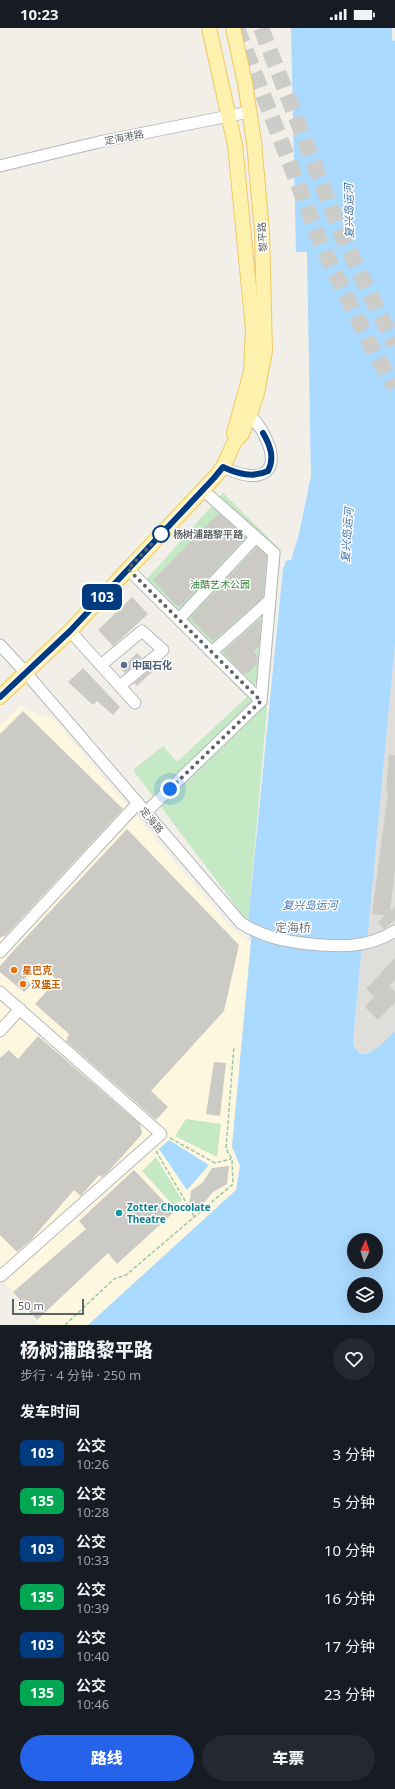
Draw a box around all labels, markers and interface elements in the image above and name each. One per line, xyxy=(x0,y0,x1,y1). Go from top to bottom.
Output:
text: 10:23 xyxy=(20,4,59,24)
street label: 定海港路 xyxy=(103,126,145,148)
water label: 复兴岛运河 xyxy=(340,181,356,239)
street label: 黎平路 xyxy=(254,222,270,252)
water label: 复兴岛运河 xyxy=(337,505,356,563)
marker: 杨树浦路黎平路 xyxy=(152,525,170,543)
place label: 杨树浦路黎平路 xyxy=(173,527,244,541)
park label: 油酷艺术公园 xyxy=(190,577,250,591)
line badge: 103 xyxy=(79,584,125,610)
text: 103 xyxy=(90,587,114,606)
place label: 中国石化 xyxy=(132,658,172,672)
marker: 中国石化 xyxy=(119,660,129,670)
your location xyxy=(160,779,180,799)
street label: 定海路 xyxy=(137,804,167,836)
water label: 复兴岛运河 xyxy=(283,897,339,912)
district label: 定海桥 xyxy=(275,919,311,936)
place label: 星巴克 xyxy=(22,963,52,977)
marker: 星巴克 xyxy=(9,965,19,975)
place label: 汉堡王 xyxy=(31,977,61,991)
marker: 汉堡王 xyxy=(18,979,28,989)
place label: Zotter Chocolate Theatre xyxy=(127,1200,211,1226)
marker: Zotter Chocolate Theatre xyxy=(114,1208,124,1218)
north arrow xyxy=(347,1233,383,1269)
map controls xyxy=(347,1233,383,1313)
button: layers xyxy=(347,1277,383,1313)
scale bar xyxy=(12,1297,84,1316)
text: 50 m xyxy=(18,1298,44,1313)
text: 杨树浦路黎平路 xyxy=(20,1337,153,1363)
button: heart xyxy=(333,1338,375,1380)
text: 步行 · 4 分钟 · 250 m xyxy=(20,1366,141,1384)
text: 发车时间 xyxy=(20,1401,80,1421)
text: 公交 xyxy=(76,1435,106,1455)
text: 103 xyxy=(30,1443,54,1462)
text: 3 分钟 xyxy=(333,1444,375,1464)
text: 10:26 xyxy=(76,1455,109,1473)
text: 公交 xyxy=(76,1483,106,1503)
text: 135 xyxy=(30,1491,54,1510)
text: 5 分钟 xyxy=(333,1492,375,1512)
text: 10:28 xyxy=(76,1503,109,1521)
text: 公交 xyxy=(76,1531,106,1551)
text: 103 xyxy=(30,1539,54,1558)
text: 10 分钟 xyxy=(324,1540,375,1560)
text: 10:33 xyxy=(76,1551,109,1569)
text: 公交 xyxy=(76,1579,106,1599)
text: 135 xyxy=(30,1587,54,1606)
text: 16 分钟 xyxy=(324,1588,375,1608)
text: 10:39 xyxy=(76,1599,109,1617)
text: 公交 xyxy=(76,1627,106,1647)
text: 103 xyxy=(30,1635,54,1654)
text: 17 分钟 xyxy=(324,1636,375,1656)
text: 10:40 xyxy=(76,1647,109,1665)
text: 公交 xyxy=(76,1675,106,1695)
text: 135 xyxy=(30,1683,54,1702)
text: 23 分钟 xyxy=(324,1684,375,1704)
text: 10:46 xyxy=(76,1695,109,1713)
button: 路线 xyxy=(20,1735,194,1781)
button: 车票 xyxy=(202,1735,375,1781)

